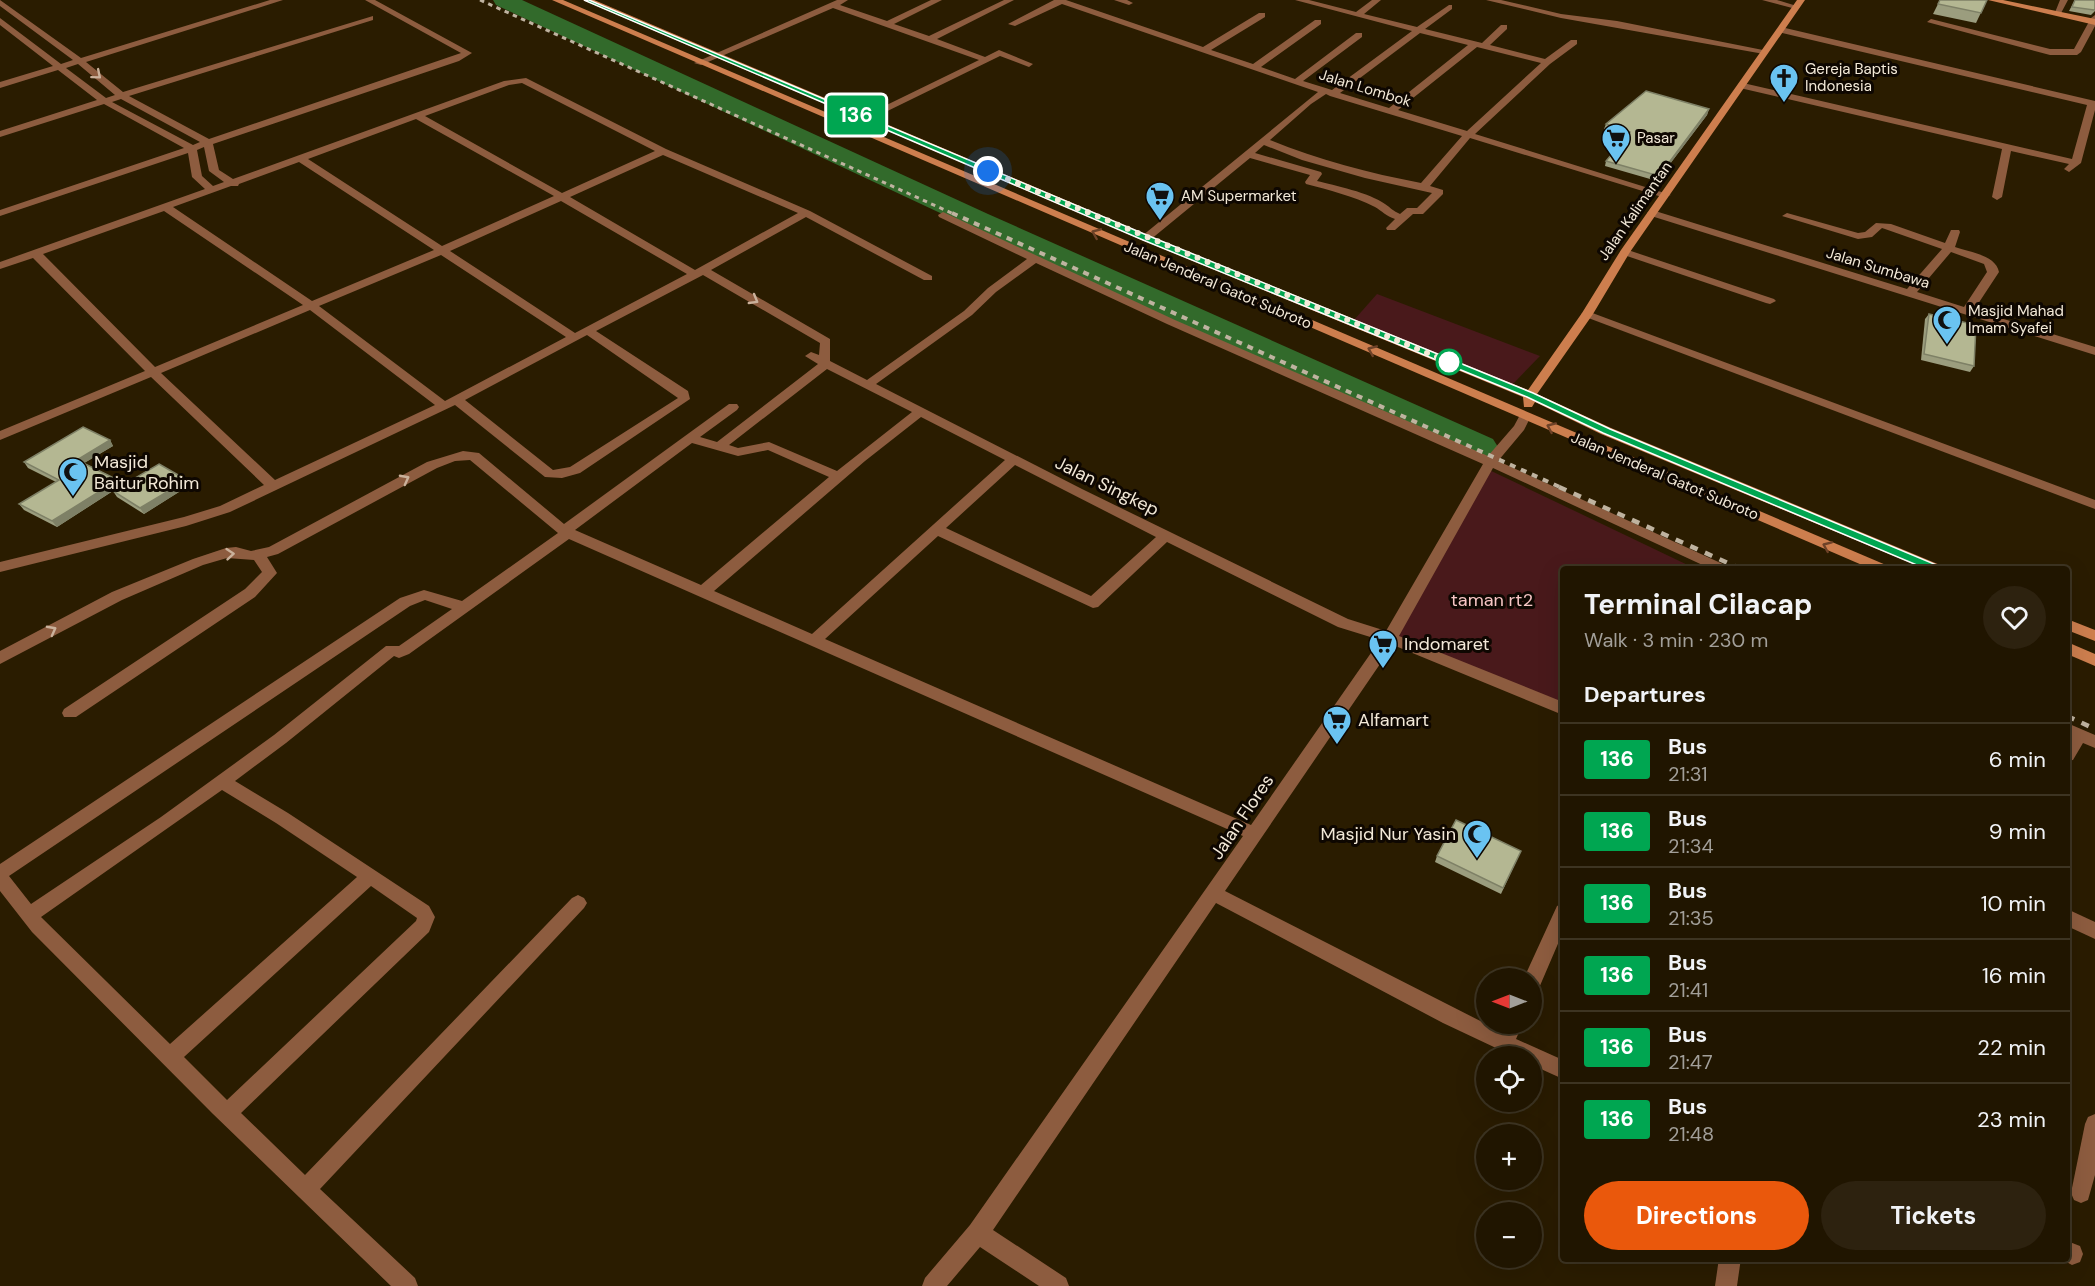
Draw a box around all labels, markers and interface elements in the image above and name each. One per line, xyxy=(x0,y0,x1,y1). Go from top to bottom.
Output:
place label: Gereja Baptis Indonesia xyxy=(1805,59,1898,96)
church icon: Gereja Baptis Indonesia xyxy=(1768,62,1800,104)
street label: Jalan Lombok xyxy=(1316,64,1414,112)
one-way arrow xyxy=(90,68,101,79)
line badge: 136 xyxy=(822,96,890,134)
text: 136 xyxy=(839,101,873,129)
supermarket icon: Pasar xyxy=(1600,122,1632,164)
place label: Pasar xyxy=(1637,128,1675,148)
your location xyxy=(973,156,1003,186)
street label: Jalan Kalimantan xyxy=(1594,158,1676,264)
supermarket icon: AM Supermarket xyxy=(1144,180,1176,222)
place label: AM Supermarket xyxy=(1181,186,1297,206)
one-way arrow xyxy=(1091,229,1102,241)
street label: Jalan Jenderal Gatot Subroto xyxy=(1121,236,1315,334)
street label: Jalan Sumbawa xyxy=(1824,243,1932,293)
one-way arrow xyxy=(748,292,758,304)
place label: Masjid Mahad Imam Syafei xyxy=(1968,301,2064,338)
mosque icon: Masjid Mahad Imam Syafei xyxy=(1931,304,1963,346)
one-way arrow xyxy=(1367,345,1378,357)
unlabelled marker xyxy=(1436,349,1462,375)
one-way arrow xyxy=(1547,423,1558,435)
street label: Jalan Jenderal Gatot Subroto xyxy=(1568,427,1762,525)
place label: Masjid Baitur Rohim xyxy=(94,450,199,495)
street label: Jalan Singkep xyxy=(1051,450,1163,522)
mosque icon: Masjid Baitur Rohim xyxy=(57,456,89,498)
one-way arrow xyxy=(399,475,409,486)
one-way arrow xyxy=(1822,541,1833,553)
one-way arrow xyxy=(225,548,235,561)
text: Terminal Cilacap xyxy=(1584,586,1812,623)
button: heart xyxy=(1983,586,2046,649)
park label: taman rt2 xyxy=(1451,588,1533,612)
one-way arrow xyxy=(45,626,56,637)
text: Walk · 3 min · 230 m xyxy=(1584,627,1768,653)
supermarket icon: Indomaret xyxy=(1367,628,1399,670)
place label: Indomaret xyxy=(1404,632,1490,656)
text: Departures xyxy=(1584,680,1706,709)
supermarket icon: Alfamart xyxy=(1321,704,1353,746)
place label: Alfamart xyxy=(1358,708,1429,732)
text: Bus xyxy=(1668,732,1707,761)
text: 136 xyxy=(1600,745,1634,773)
text: 6 min xyxy=(1989,745,2046,774)
text: 21:31 xyxy=(1668,761,1708,787)
street label: Jalan Flores xyxy=(1205,770,1279,864)
text: Bus xyxy=(1668,804,1707,833)
text: 136 xyxy=(1600,817,1634,845)
text: 9 min xyxy=(1989,817,2046,846)
mosque icon: Masjid Nur Yasin xyxy=(1461,818,1493,860)
place label: Masjid Nur Yasin xyxy=(1320,822,1456,846)
text: 21:34 xyxy=(1668,833,1714,859)
text: Bus xyxy=(1668,876,1707,905)
text: 136 xyxy=(1600,889,1634,917)
text: 10 min xyxy=(1981,889,2046,918)
text: 21:35 xyxy=(1668,905,1714,931)
text: Bus xyxy=(1668,948,1707,977)
text: 136 xyxy=(1600,961,1634,989)
text: 16 min xyxy=(1982,961,2046,990)
north arrow xyxy=(1476,968,1542,1034)
map controls xyxy=(1476,968,1542,1268)
text: 21:41 xyxy=(1668,977,1708,1003)
text: Bus xyxy=(1668,1020,1707,1049)
text: 136 xyxy=(1600,1033,1634,1061)
text: 22 min xyxy=(1977,1033,2046,1062)
button: locate xyxy=(1476,1046,1542,1112)
text: 21:47 xyxy=(1668,1049,1713,1075)
text: Bus xyxy=(1668,1092,1707,1121)
text: 136 xyxy=(1600,1105,1634,1133)
text: 23 min xyxy=(1977,1105,2046,1134)
text: 21:48 xyxy=(1668,1121,1714,1147)
button: + xyxy=(1476,1124,1542,1190)
button: Directions xyxy=(1584,1181,1809,1250)
button: Tickets xyxy=(1821,1181,2046,1250)
button: − xyxy=(1476,1202,1542,1268)

